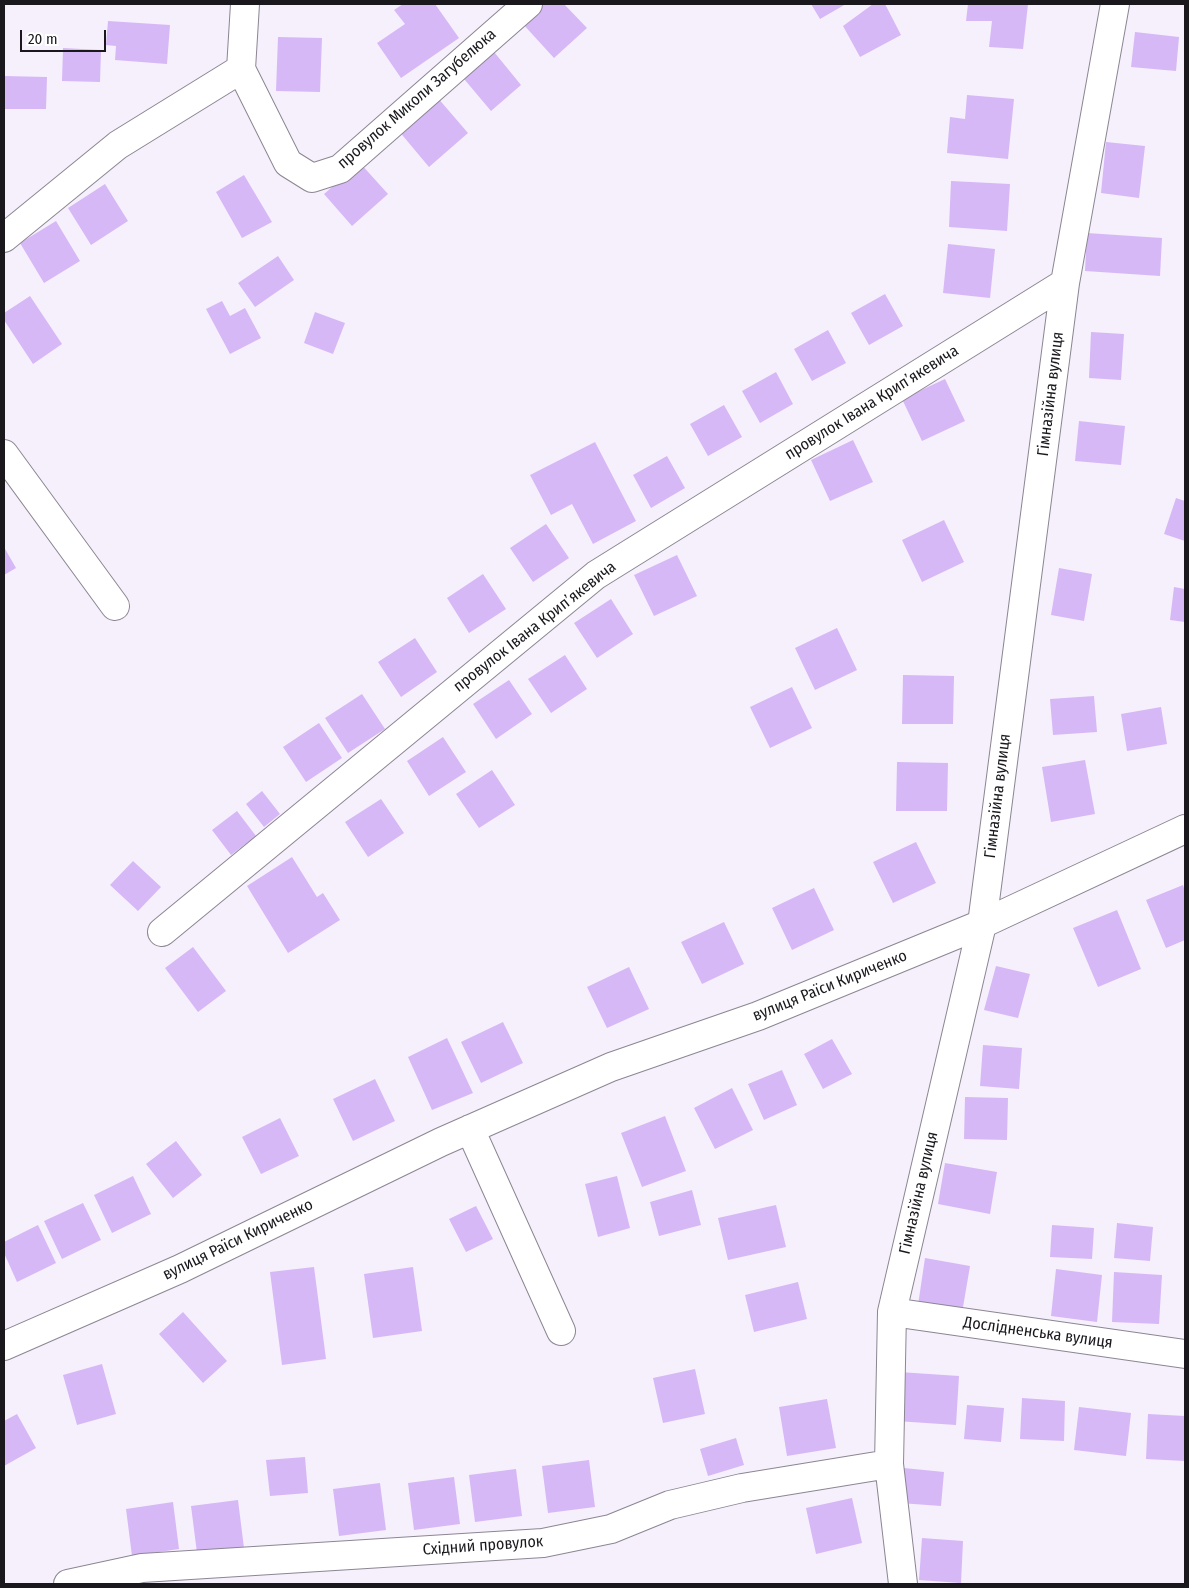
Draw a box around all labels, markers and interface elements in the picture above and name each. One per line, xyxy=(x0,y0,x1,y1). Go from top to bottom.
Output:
scale bar xyxy=(22,20,109,52)
street label: провулок Миколи Загубелюка xyxy=(334,25,500,173)
text: 20 m xyxy=(28,30,58,48)
street label: Гімназійна вулиця xyxy=(1034,331,1068,457)
street label: провулок Івана Крипʼякевича xyxy=(782,342,962,464)
street label: провулок Івана Крипʼякевича xyxy=(450,557,620,697)
street label: Гімназійна вулиця xyxy=(981,733,1015,859)
street label: вулиця Раїси Кириченко xyxy=(750,946,910,1026)
street label: Гімназійна вулиця xyxy=(896,1130,942,1256)
street label: вулиця Раїси Кириченко xyxy=(160,1195,316,1285)
street label: Дослідненська вулиця xyxy=(962,1313,1114,1353)
street label: Східний провулок xyxy=(422,1532,544,1560)

